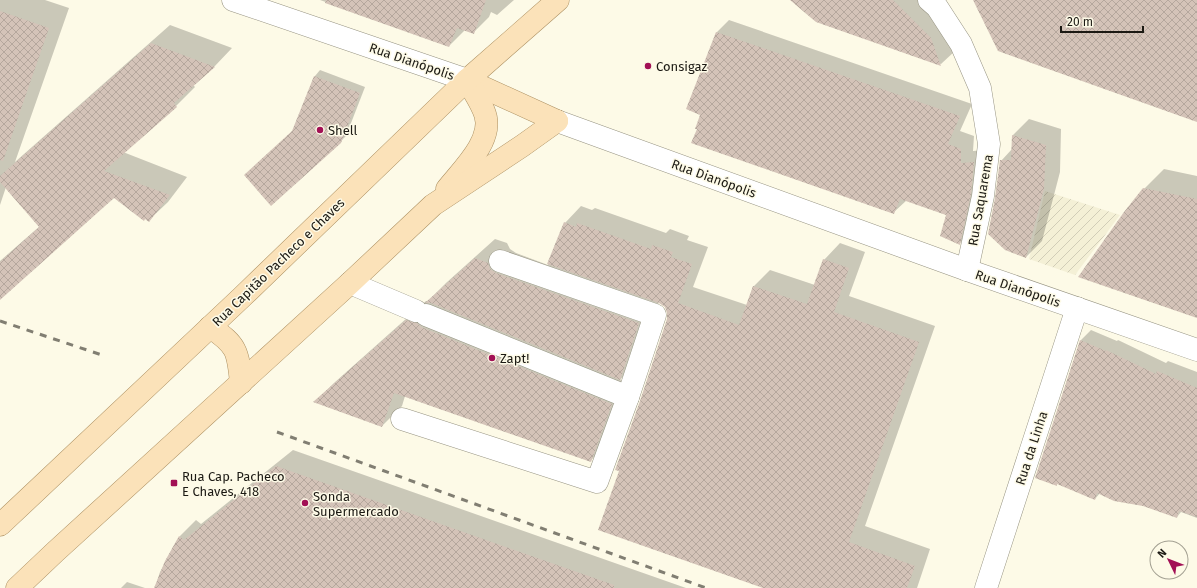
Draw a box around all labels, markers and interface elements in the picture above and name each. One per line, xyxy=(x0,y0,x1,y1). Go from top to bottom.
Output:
scale bar xyxy=(1061,8,1143,34)
text: 20 m xyxy=(1067,15,1093,29)
street label: Rua Dianópolis xyxy=(367,40,456,83)
place label: Consigaz xyxy=(656,59,708,74)
marker: Consigaz xyxy=(643,61,653,71)
place label: Shell xyxy=(328,123,358,138)
marker: Shell xyxy=(315,125,325,135)
street label: Rua Saquarema xyxy=(965,153,996,247)
street label: Rua Dianópolis xyxy=(669,156,758,201)
street label: Rua Capitão Pacheco e Chaves xyxy=(209,195,347,329)
street label: Rua Dianópolis xyxy=(973,267,1062,310)
place label: Zapt! xyxy=(500,351,529,366)
marker: Zapt! xyxy=(487,353,497,363)
street label: Rua da Linha xyxy=(1012,409,1050,487)
place label: Rua Cap. Pacheco E Chaves, 418 xyxy=(182,469,285,499)
marker: Rua Cap. Pacheco E Chaves, 418 xyxy=(169,478,179,488)
place label: Sonda Supermercado xyxy=(313,489,399,519)
marker: Sonda Supermercado xyxy=(300,498,310,508)
north arrow xyxy=(1149,540,1189,580)
text: N xyxy=(1155,546,1169,561)

